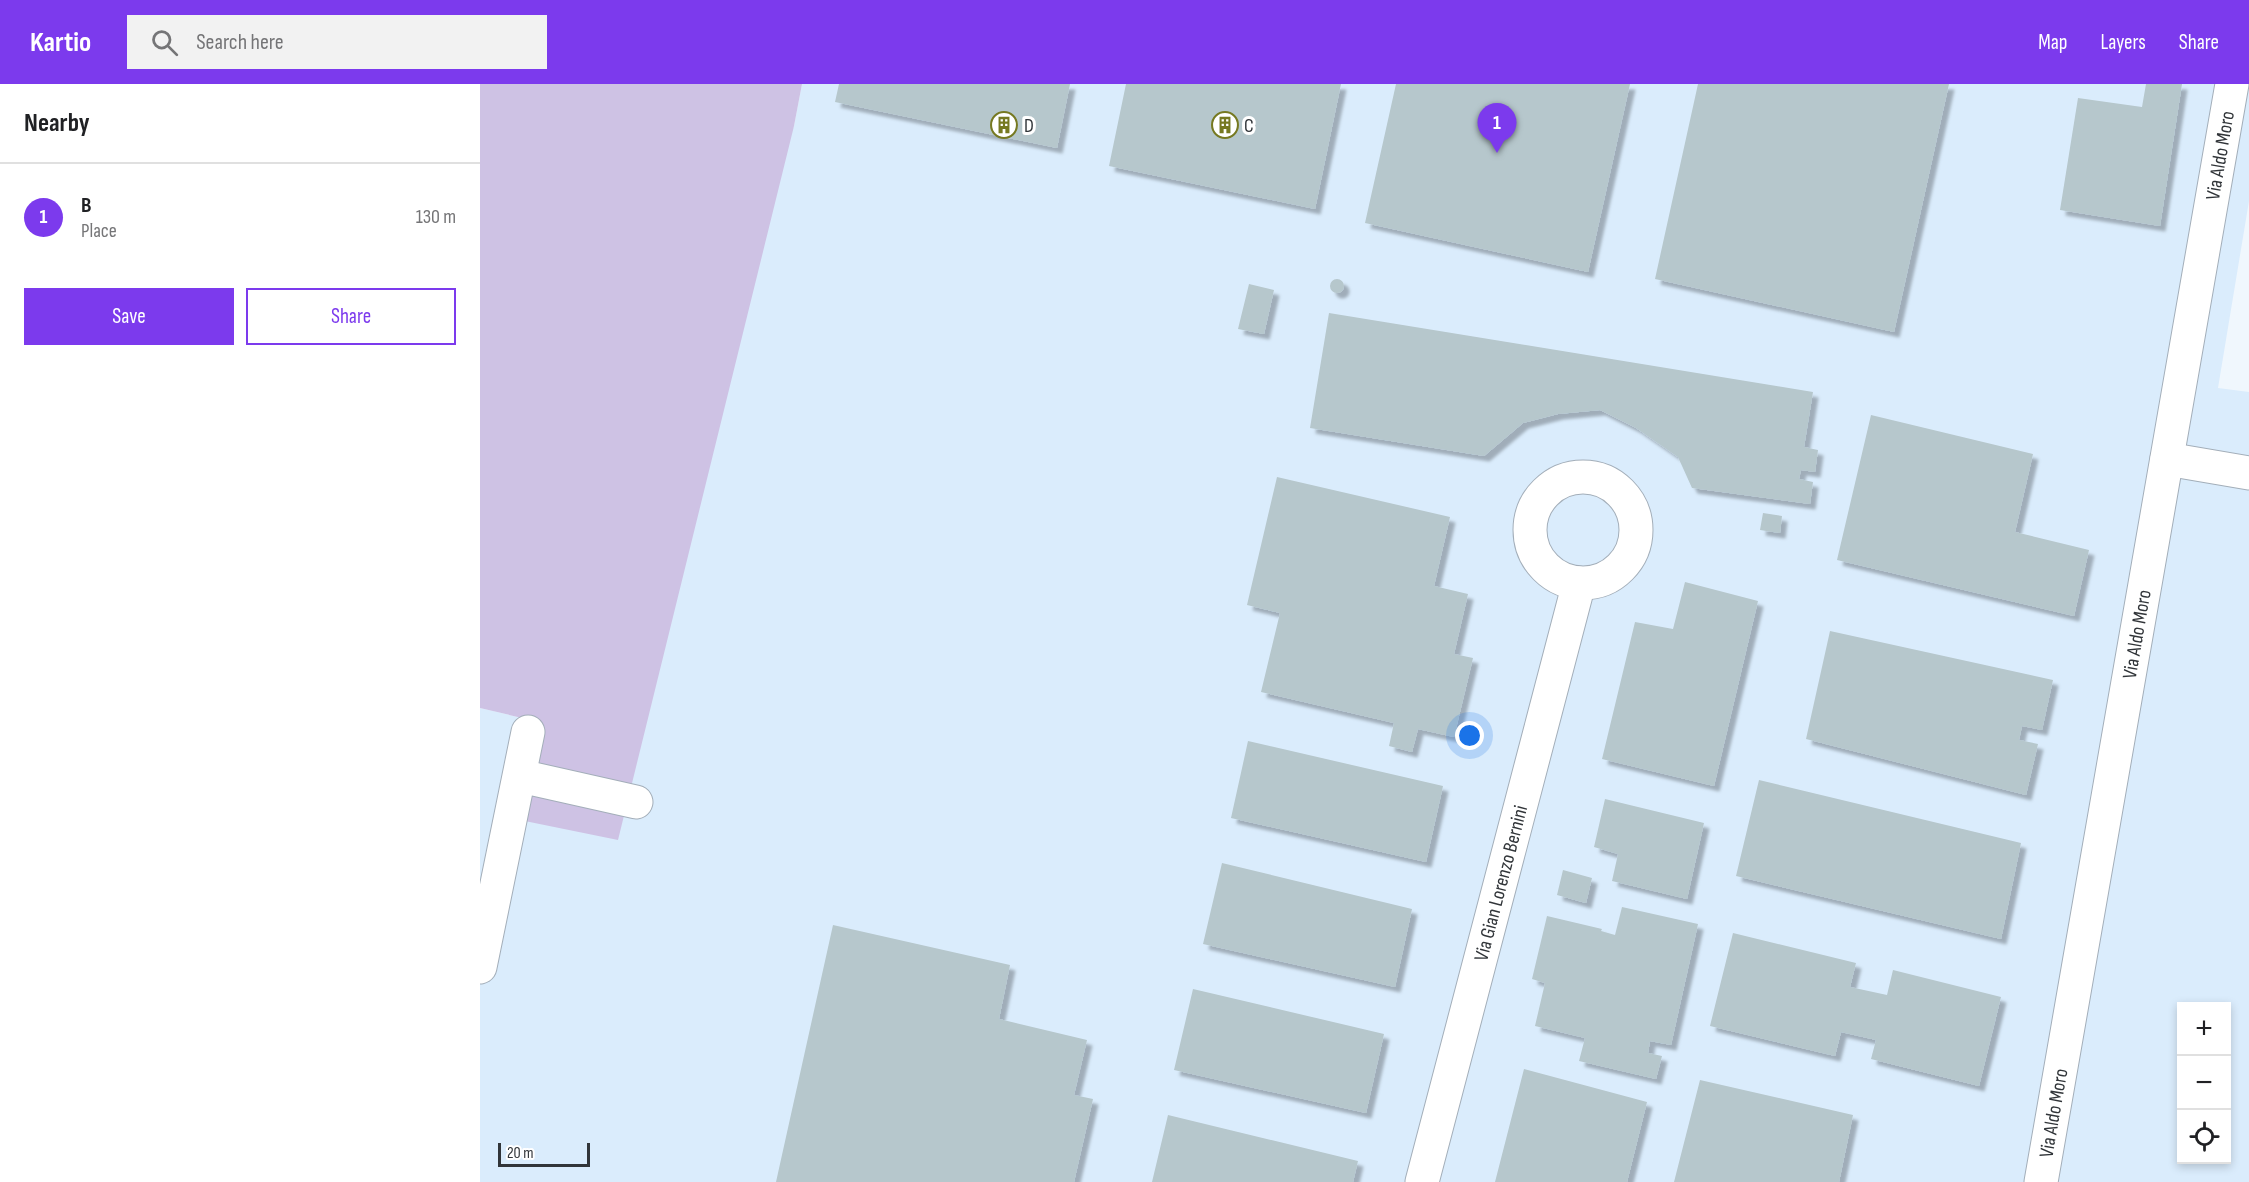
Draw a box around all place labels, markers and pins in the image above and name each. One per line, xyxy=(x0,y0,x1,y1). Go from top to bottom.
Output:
pin: 1 xyxy=(1478,104,1516,153)
building icon: D xyxy=(989,110,1019,140)
building icon: C xyxy=(1210,110,1240,140)
place label: D xyxy=(1024,114,1034,138)
place label: C xyxy=(1244,114,1254,138)

